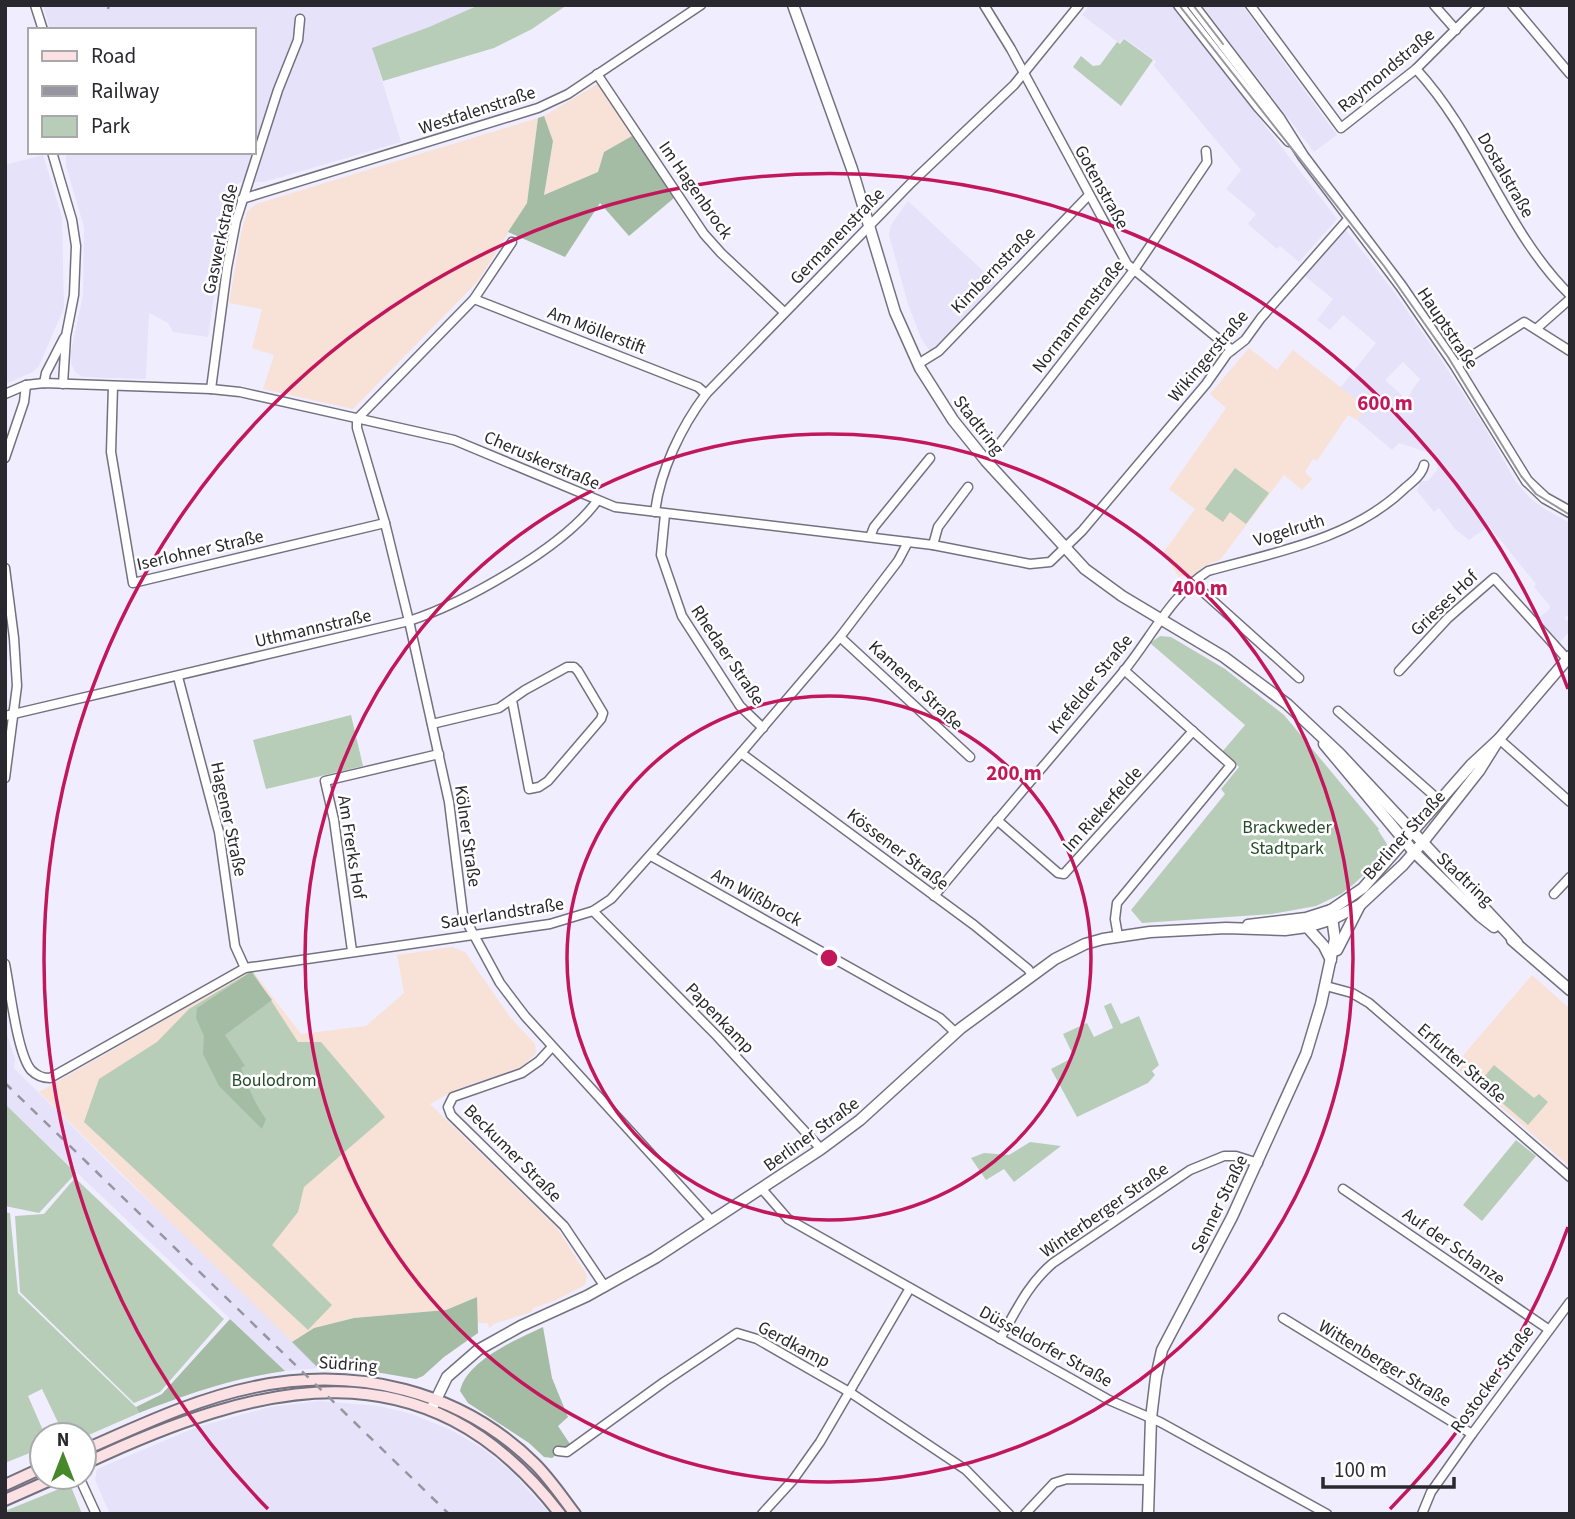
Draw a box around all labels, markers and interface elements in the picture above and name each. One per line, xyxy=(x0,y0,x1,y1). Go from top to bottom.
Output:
street label: Raymondstraße xyxy=(1332,22,1440,118)
legend xyxy=(28,28,256,154)
text: Road xyxy=(91,41,136,71)
text: Railway xyxy=(91,76,159,106)
street label: Westfalenstraße xyxy=(416,80,539,141)
text: Park xyxy=(91,111,131,141)
street label: Dostalstraße xyxy=(1471,128,1540,223)
street label: Im Hagenbrock xyxy=(652,136,739,244)
street label: Gotenstraße xyxy=(1068,141,1135,234)
street label: Gaswerkstraße xyxy=(197,182,244,297)
street label: Germanenstraße xyxy=(784,182,890,290)
street label: Kimbernstraße xyxy=(945,221,1041,319)
street label: Normannenstraße xyxy=(1026,254,1131,378)
street label: Hauptstraße xyxy=(1411,282,1484,374)
street label: Am Möllerstift xyxy=(544,300,650,361)
street label: Wikingerstraße xyxy=(1162,305,1254,408)
text: 600 m xyxy=(1357,388,1413,418)
street label: Stadtring xyxy=(947,390,1010,460)
street label: Cheruskerstraße xyxy=(480,425,604,496)
street label: Vogelruth xyxy=(1251,508,1328,553)
street label: Iserlohner Straße xyxy=(134,524,266,577)
street label: Grieses Hof xyxy=(1405,564,1484,642)
text: 400 m xyxy=(1172,573,1228,603)
street label: Rhedaer Straße xyxy=(685,600,770,711)
street label: Uthmannstraße xyxy=(253,603,374,654)
street label: Krefelder Straße xyxy=(1042,629,1139,740)
street label: Kamener Straße xyxy=(863,635,969,736)
text: 200 m xyxy=(986,758,1042,788)
street label: Hagener Straße xyxy=(204,759,253,879)
street label: Im Riekerfelde xyxy=(1057,761,1148,858)
street label: Kölner Straße xyxy=(448,783,487,889)
street label: Berliner Straße xyxy=(1357,785,1451,886)
street label: Am Frerks Hof xyxy=(331,793,372,902)
street label: Kössener Straße xyxy=(841,803,954,896)
park label: Brackweder Stadtpark xyxy=(1242,815,1333,861)
street label: Stadtring xyxy=(1431,846,1499,912)
street label: Am Wißbrock xyxy=(707,862,807,933)
street label: Sauerlandstraße xyxy=(439,891,566,936)
centre of rings xyxy=(817,946,841,970)
street label: Papenkamp xyxy=(679,977,760,1059)
street label: Erfurter Straße xyxy=(1412,1017,1512,1109)
park label: Boulodrom xyxy=(231,1068,317,1093)
street label: Berliner Straße xyxy=(758,1091,864,1178)
street label: Beckumer Straße xyxy=(458,1099,567,1208)
street label: Senner Straße xyxy=(1185,1151,1254,1258)
street label: Winterberger Straße xyxy=(1035,1157,1174,1264)
street label: Auf der Schanze xyxy=(1397,1202,1510,1291)
street label: Düsseldorfer Straße xyxy=(975,1299,1117,1393)
street label: Wittenberger Straße xyxy=(1314,1314,1456,1413)
street label: Gerdkamp xyxy=(753,1315,834,1374)
street label: Rostocker Straße xyxy=(1445,1320,1540,1438)
street label: Südring xyxy=(318,1350,378,1379)
north arrow xyxy=(28,1421,98,1491)
text: N xyxy=(57,1427,69,1454)
scale bar xyxy=(1323,1446,1454,1490)
text: 100 m xyxy=(1334,1455,1387,1485)

